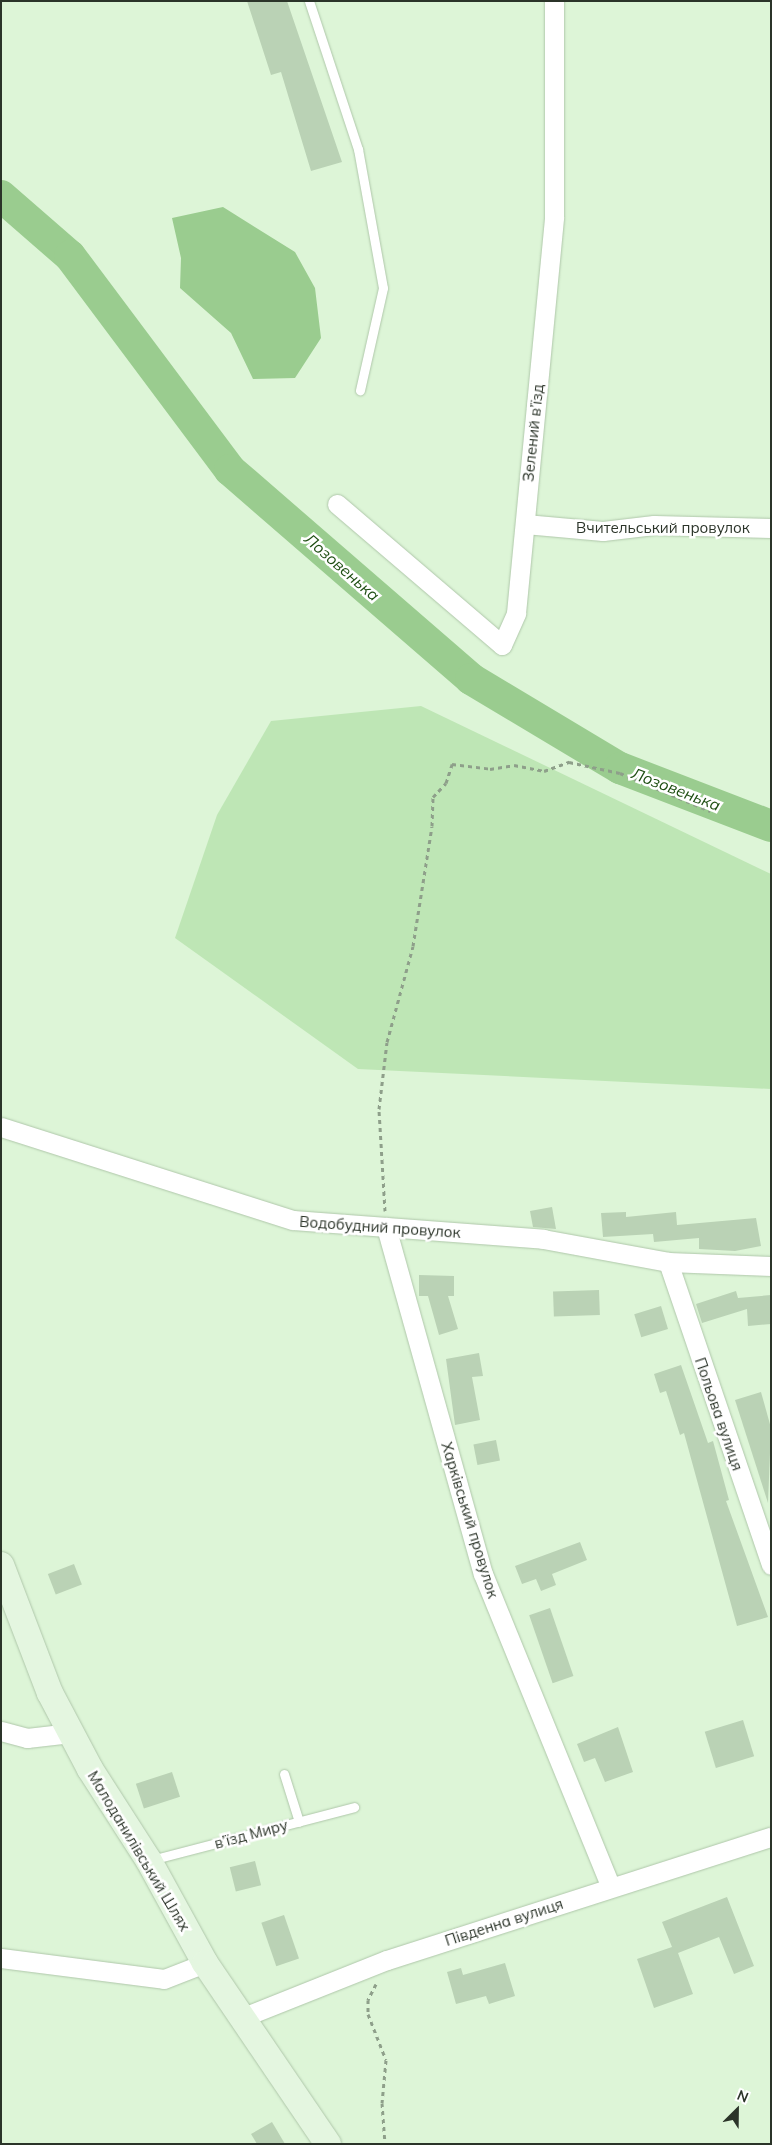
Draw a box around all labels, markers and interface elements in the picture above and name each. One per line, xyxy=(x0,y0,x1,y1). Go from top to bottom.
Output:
street label: Зелений в’їзд xyxy=(519,383,547,483)
street label: Вчительський провулок xyxy=(576,519,750,537)
water label: Лозовенька xyxy=(300,529,384,605)
water label: Лозовенька xyxy=(629,763,723,815)
street label: Водобудний провулок xyxy=(299,1212,461,1242)
street label: Польова вулиця xyxy=(691,1355,747,1473)
street label: Харківський провулок xyxy=(438,1440,502,1600)
street label: Малоданилівський Шлях xyxy=(84,1768,194,1934)
street label: в’їзд Миру xyxy=(212,1816,290,1852)
street label: Південна вулиця xyxy=(443,1894,565,1950)
north arrow xyxy=(712,2085,762,2135)
text: N xyxy=(734,2086,751,2107)

